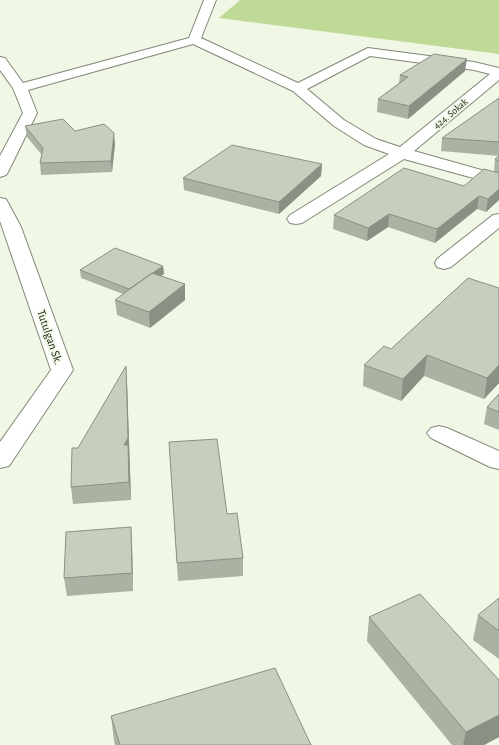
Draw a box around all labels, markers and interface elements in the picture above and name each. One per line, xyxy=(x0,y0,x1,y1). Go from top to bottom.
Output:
street label: 424. Sokak xyxy=(432,96,470,131)
street label: Tutulgan Sk. xyxy=(35,308,65,366)

